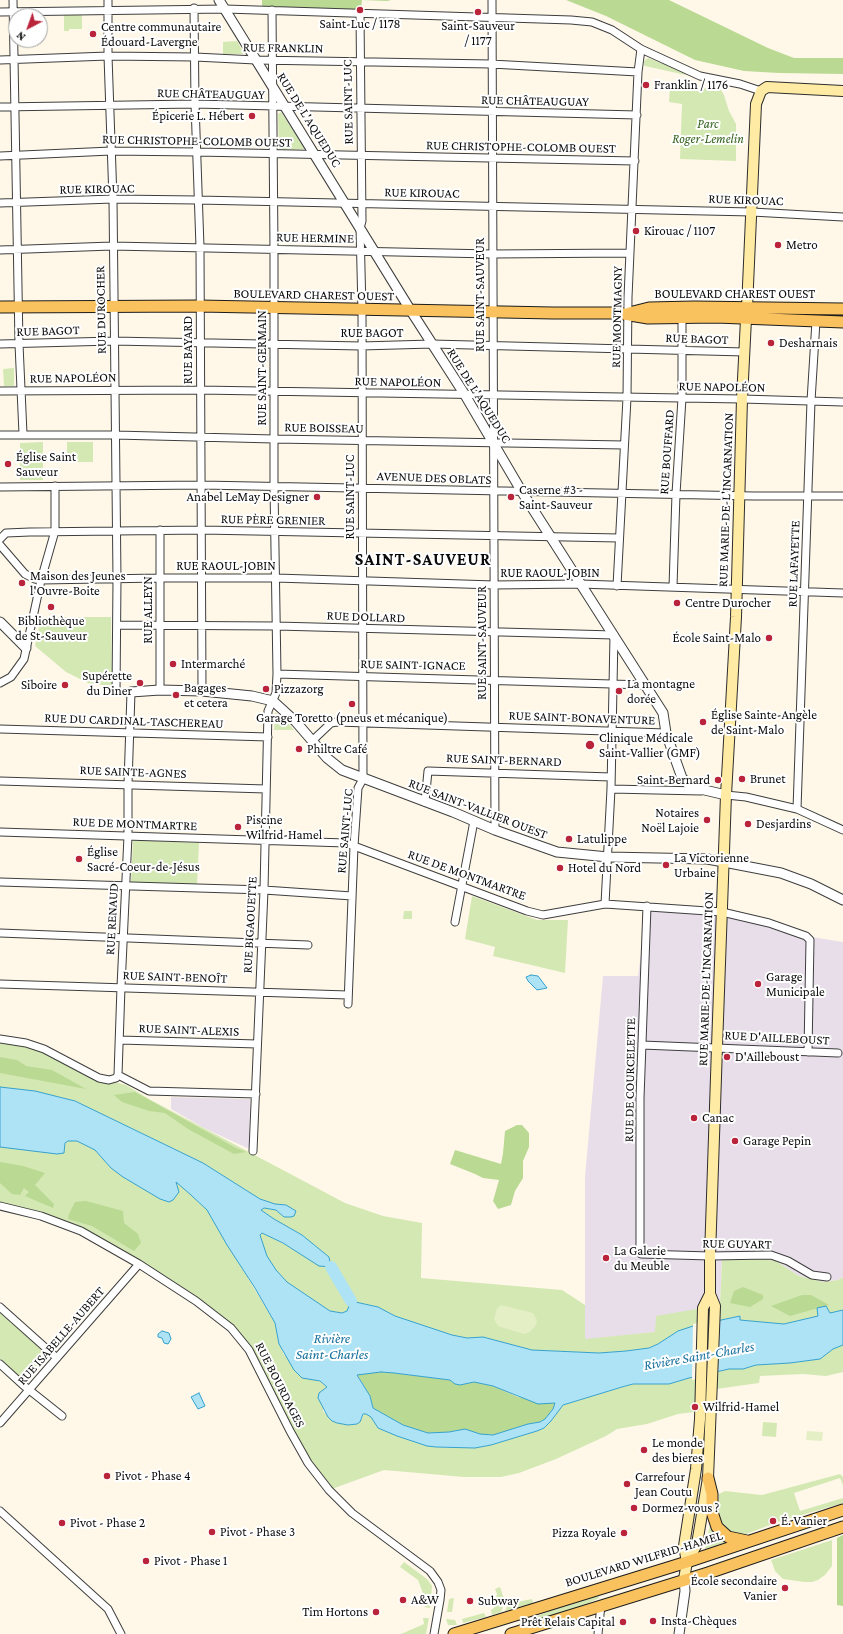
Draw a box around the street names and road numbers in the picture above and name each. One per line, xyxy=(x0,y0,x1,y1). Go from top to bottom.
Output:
street label: RUE FRANKLIN xyxy=(243,39,323,57)
street label: RUE SAINT-LUC xyxy=(339,59,357,145)
street label: RUE DE L'AQUEDUC xyxy=(274,70,344,170)
street label: RUE CHÂTEAUGUAY xyxy=(157,85,265,103)
street label: RUE CHÂTEAUGUAY xyxy=(481,92,589,110)
street label: RUE CHRISTOPHE-COLOMB OUEST xyxy=(102,132,292,150)
street label: RUE CHRISTOPHE-COLOMB OUEST xyxy=(426,138,616,156)
street label: RUE KIROUAC xyxy=(59,181,135,197)
street label: RUE KIROUAC xyxy=(384,185,460,201)
street label: RUE KIROUAC xyxy=(708,191,784,209)
street label: RUE HERMINE xyxy=(276,230,354,246)
street label: RUE SAINT-SAUVEUR xyxy=(472,238,488,352)
street label: RUE DUROCHER xyxy=(92,266,110,354)
street label: RUE MONTMAGNY xyxy=(608,266,626,368)
street label: BOULEVARD CHAREST OUEST xyxy=(233,286,395,304)
street label: BOULEVARD CHAREST OUEST xyxy=(655,286,815,302)
street label: RUE SAINT-GERMAIN xyxy=(254,310,270,426)
street label: RUE BAYARD xyxy=(180,316,196,384)
street label: RUE BAGOT xyxy=(16,322,80,340)
street label: RUE BAGOT xyxy=(340,325,404,341)
street label: RUE BAGOT xyxy=(665,330,729,348)
street label: RUE DE L'AQUEDUC xyxy=(444,346,514,446)
street label: RUE NAPOLÉON xyxy=(29,369,117,387)
street label: RUE NAPOLÉON xyxy=(354,373,442,391)
street label: RUE NAPOLÉON xyxy=(678,378,766,396)
street label: RUE BOUFFARD xyxy=(656,409,678,495)
street label: RUE MARIE-DE-L'INCARNATION xyxy=(715,413,737,587)
street label: RUE BOISSEAU xyxy=(284,420,364,436)
street label: RUE SAINT-LUC xyxy=(342,455,358,539)
street label: AVENUE DES OBLATS xyxy=(376,468,492,488)
street label: RUE PÈRE GRENIER xyxy=(221,511,325,529)
street label: RUE LAFAYETTE xyxy=(785,520,803,608)
street label: RUE RAOUL-JOBIN xyxy=(176,558,276,574)
street label: RUE RAOUL-JOBIN xyxy=(500,565,600,581)
street label: RUE ALLEYN xyxy=(140,576,156,644)
street label: RUE SAINT-SAUVEUR xyxy=(474,586,490,700)
street label: RUE DOLLARD xyxy=(326,608,406,626)
street label: RUE SAINT-IGNACE xyxy=(360,656,466,674)
street label: RUE SAINT-BONAVENTURE xyxy=(508,708,656,728)
street label: RUE DU CARDINAL-TASCHEREAU xyxy=(44,710,224,732)
street label: RUE SAINT-BERNARD xyxy=(446,750,562,770)
street label: RUE SAINTE-AGNES xyxy=(79,762,187,782)
street label: RUE SAINT-VALLIER OUEST xyxy=(406,775,550,843)
street label: RUE SAINT-LUC xyxy=(334,788,356,874)
street label: RUE DE MONTMARTRE xyxy=(72,814,198,834)
street label: RUE DE MONTMARTRE xyxy=(406,846,528,904)
street label: RUE BIGAOUETTE xyxy=(240,876,260,974)
street label: RUE RENAUD xyxy=(102,883,122,955)
street label: RUE MARIE-DE-L'INCARNATION xyxy=(695,892,717,1066)
street label: RUE SAINT-BENOÎT xyxy=(122,967,228,987)
street label: RUE DE COURCELETTE xyxy=(621,1018,639,1142)
street label: RUE SAINT-ALEXIS xyxy=(138,1020,240,1040)
street label: RUE D'AILLEBOUST xyxy=(724,1027,830,1049)
street label: RUE GUYART xyxy=(702,1236,772,1252)
street label: RUE ISABELLE-AUBERT xyxy=(14,1284,108,1388)
street label: RUE BOURDAGES xyxy=(252,1340,308,1430)
street label: BOULEVARD WILFRID-HAMEL xyxy=(563,1528,725,1590)

